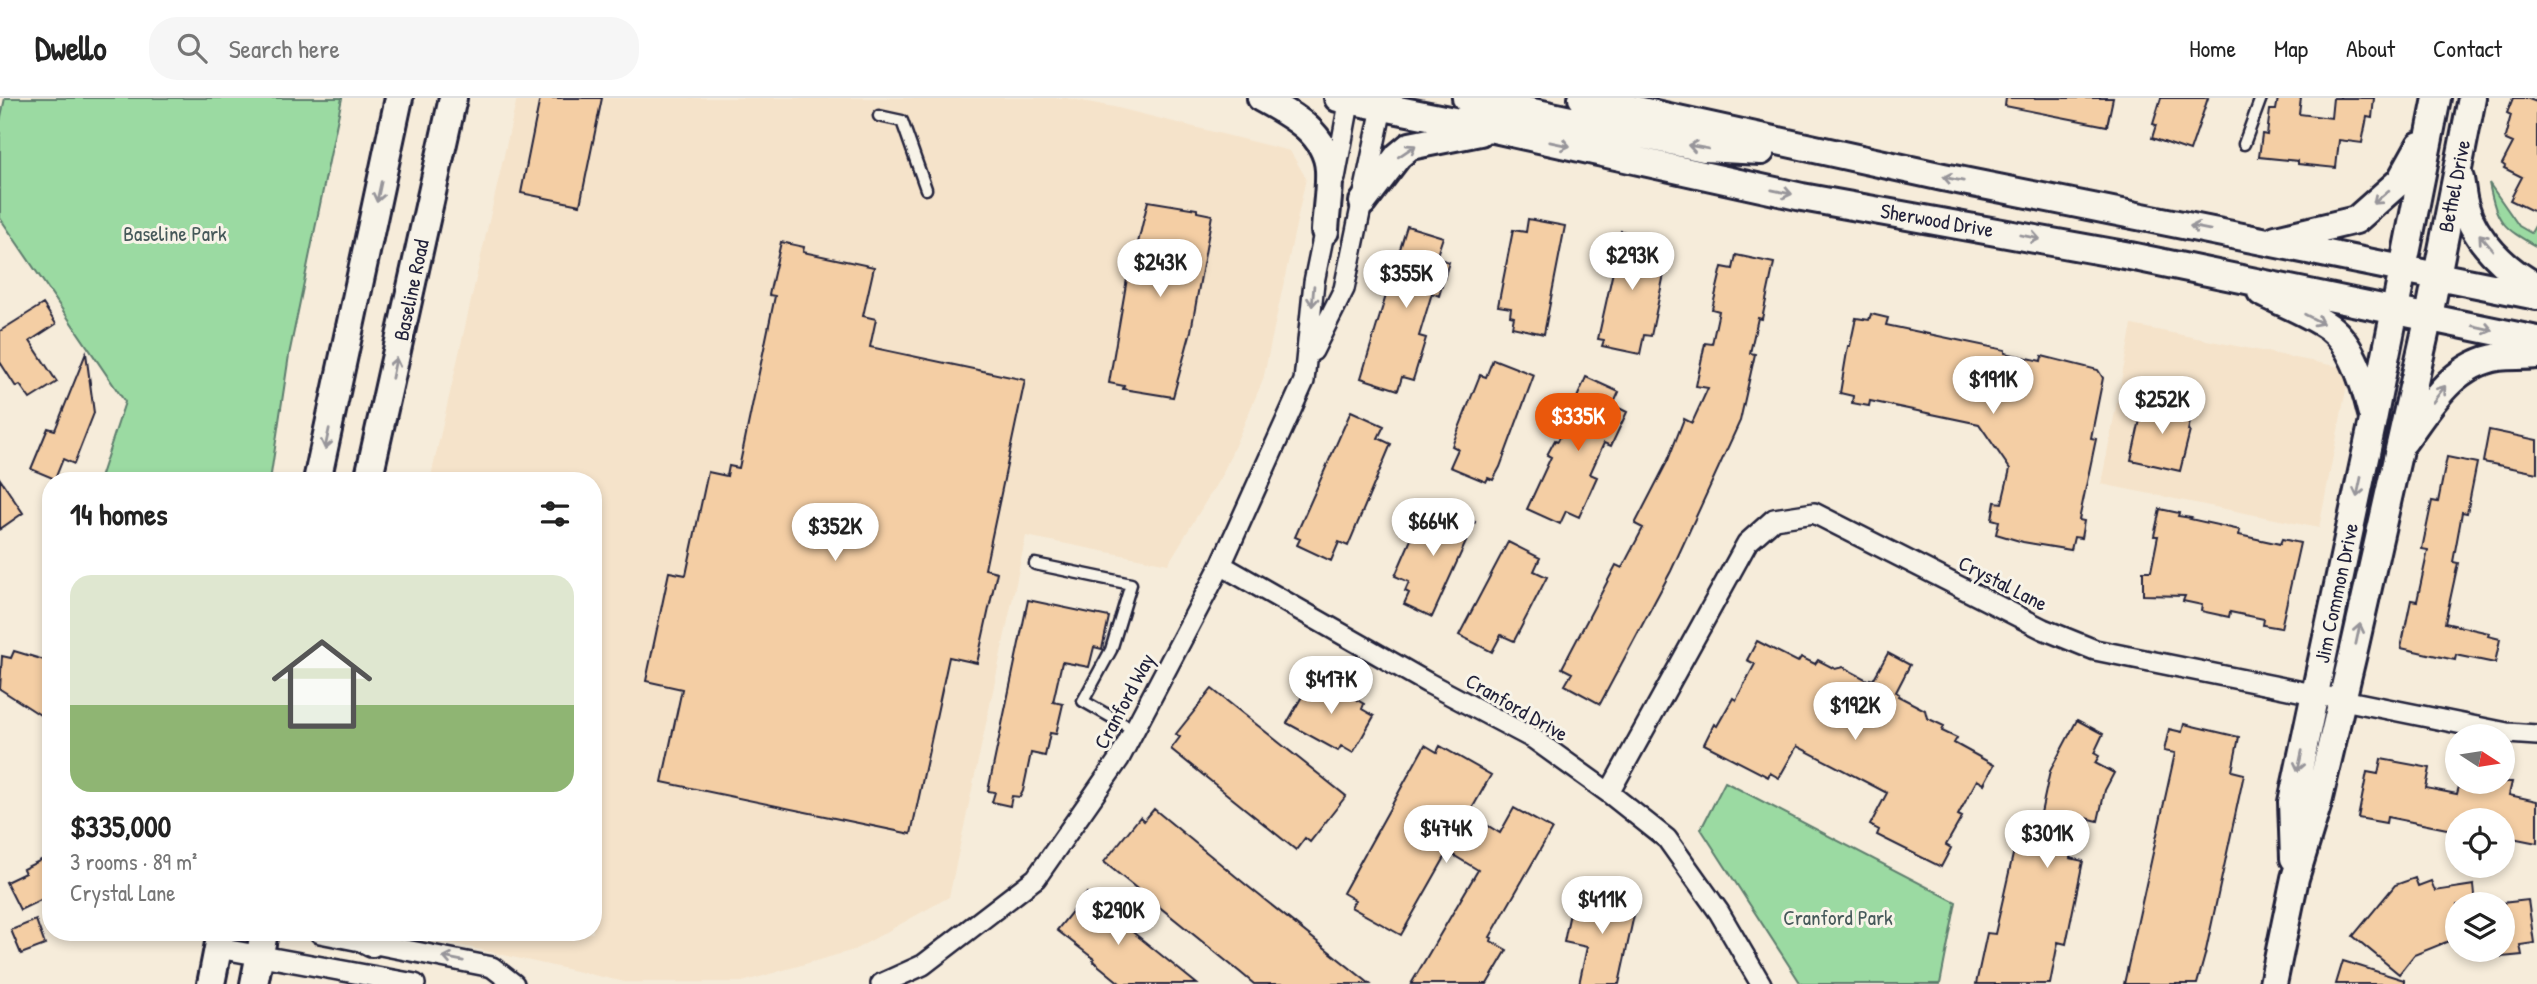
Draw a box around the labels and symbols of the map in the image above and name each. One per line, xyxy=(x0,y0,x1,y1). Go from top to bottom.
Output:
one-way arrow xyxy=(1548,137,1571,151)
street label: Bethel Drive xyxy=(2431,137,2477,235)
one-way arrow xyxy=(1687,140,1710,153)
one-way arrow xyxy=(1397,144,1416,158)
one-way arrow xyxy=(1942,171,1965,185)
one-way arrow xyxy=(371,180,385,203)
one-way arrow xyxy=(1770,186,1793,200)
one-way arrow xyxy=(2372,189,2390,205)
street label: Sherwood Drive xyxy=(1878,196,1996,244)
park label: Baseline Park xyxy=(123,219,227,248)
one-way arrow xyxy=(2189,220,2212,234)
one-way arrow xyxy=(2018,231,2041,244)
pin: $293K xyxy=(1583,232,1681,292)
one-way arrow xyxy=(2478,234,2494,252)
street label: Baseline Road xyxy=(386,237,436,343)
pin: $243K xyxy=(1111,240,1209,299)
pin: $355K xyxy=(1357,250,1455,310)
one-way arrow xyxy=(1306,284,1319,306)
one-way arrow xyxy=(2303,313,2324,327)
one-way arrow xyxy=(2471,322,2494,335)
pin: $191K xyxy=(1944,356,2042,416)
one-way arrow xyxy=(387,357,401,380)
pin: $252K xyxy=(2113,376,2211,436)
one-way arrow xyxy=(2432,385,2447,404)
pin: $335K xyxy=(1529,394,1627,453)
one-way arrow xyxy=(319,427,332,449)
one-way arrow xyxy=(2351,475,2365,498)
pin: $664K xyxy=(1384,498,1482,558)
pin: $352K xyxy=(786,504,884,563)
street label: Jim Common Drive xyxy=(2307,520,2365,666)
street label: Crystal Lane xyxy=(1954,548,2052,618)
one-way arrow xyxy=(2351,623,2365,646)
street label: Cranford Way xyxy=(1087,648,1161,754)
pin: $417K xyxy=(1282,656,1380,716)
street label: Cranford Drive xyxy=(1460,666,1574,748)
pin: $192K xyxy=(1806,682,1904,742)
north arrow xyxy=(2445,724,2515,794)
one-way arrow xyxy=(2293,749,2307,772)
pin: $474K xyxy=(1397,806,1495,865)
pin: $301K xyxy=(1998,810,2096,870)
pin: $411K xyxy=(1553,876,1651,936)
pin: $290K xyxy=(1069,888,1167,947)
park label: Cranford Park xyxy=(1783,903,1893,932)
one-way arrow xyxy=(442,951,465,965)

